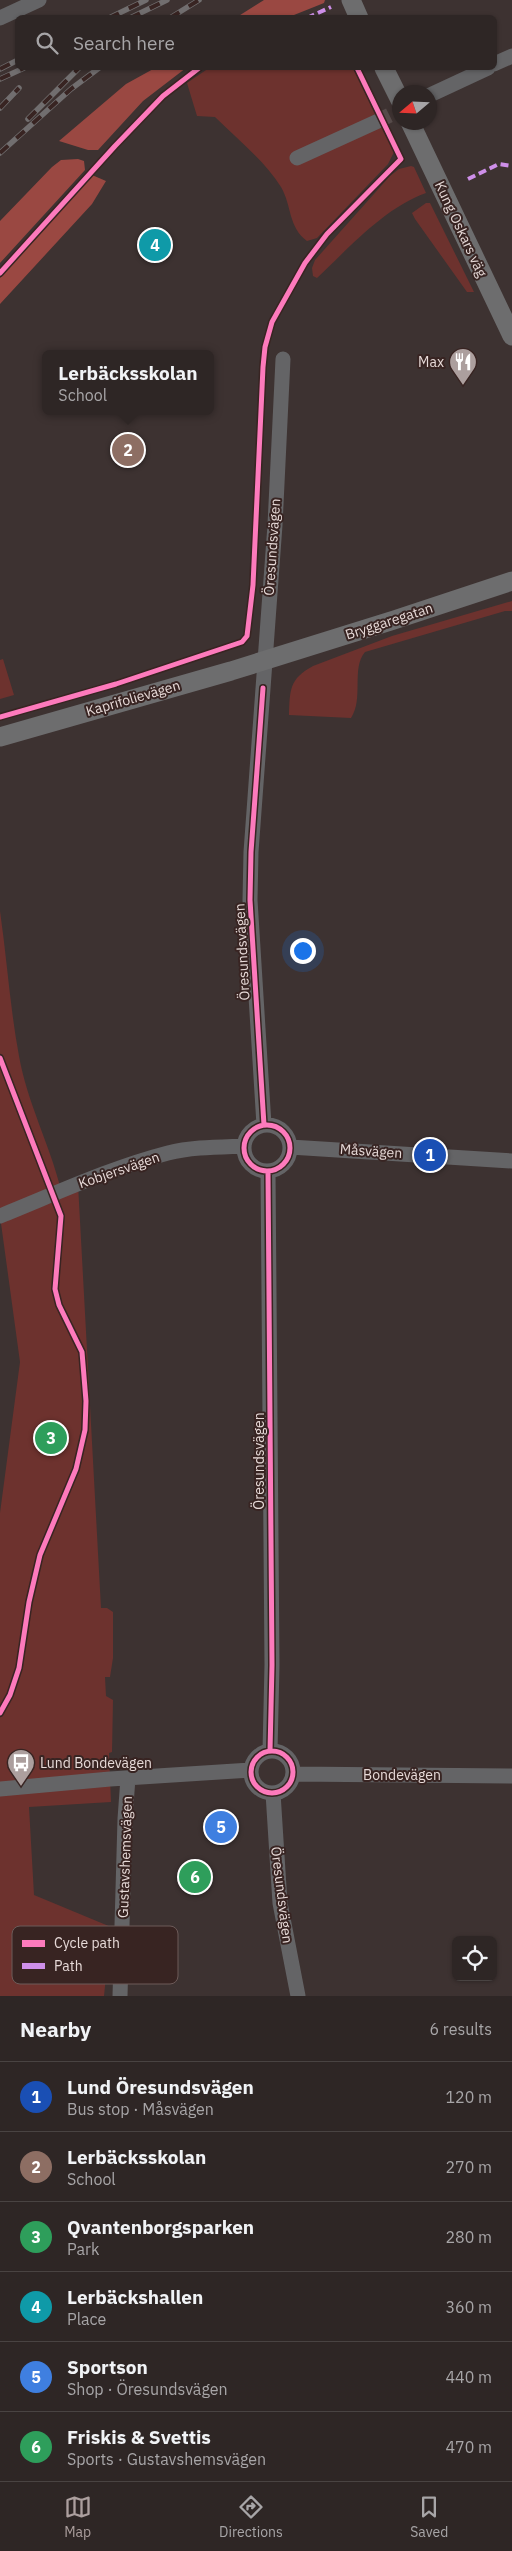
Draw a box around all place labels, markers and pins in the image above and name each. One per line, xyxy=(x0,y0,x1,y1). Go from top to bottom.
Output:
pin: 4 xyxy=(139,226,171,264)
restaurant icon: Max xyxy=(448,347,478,386)
place label: Max xyxy=(418,353,444,371)
pin: 2 xyxy=(112,431,144,469)
pin: 1 xyxy=(414,1136,446,1174)
pin: 3 xyxy=(35,1419,67,1457)
bus stop icon: Lund Bondevägen xyxy=(6,1748,36,1787)
place label: Lund Bondevägen xyxy=(40,1754,152,1772)
pin: 5 xyxy=(205,1808,237,1846)
pin: 6 xyxy=(179,1858,211,1896)

